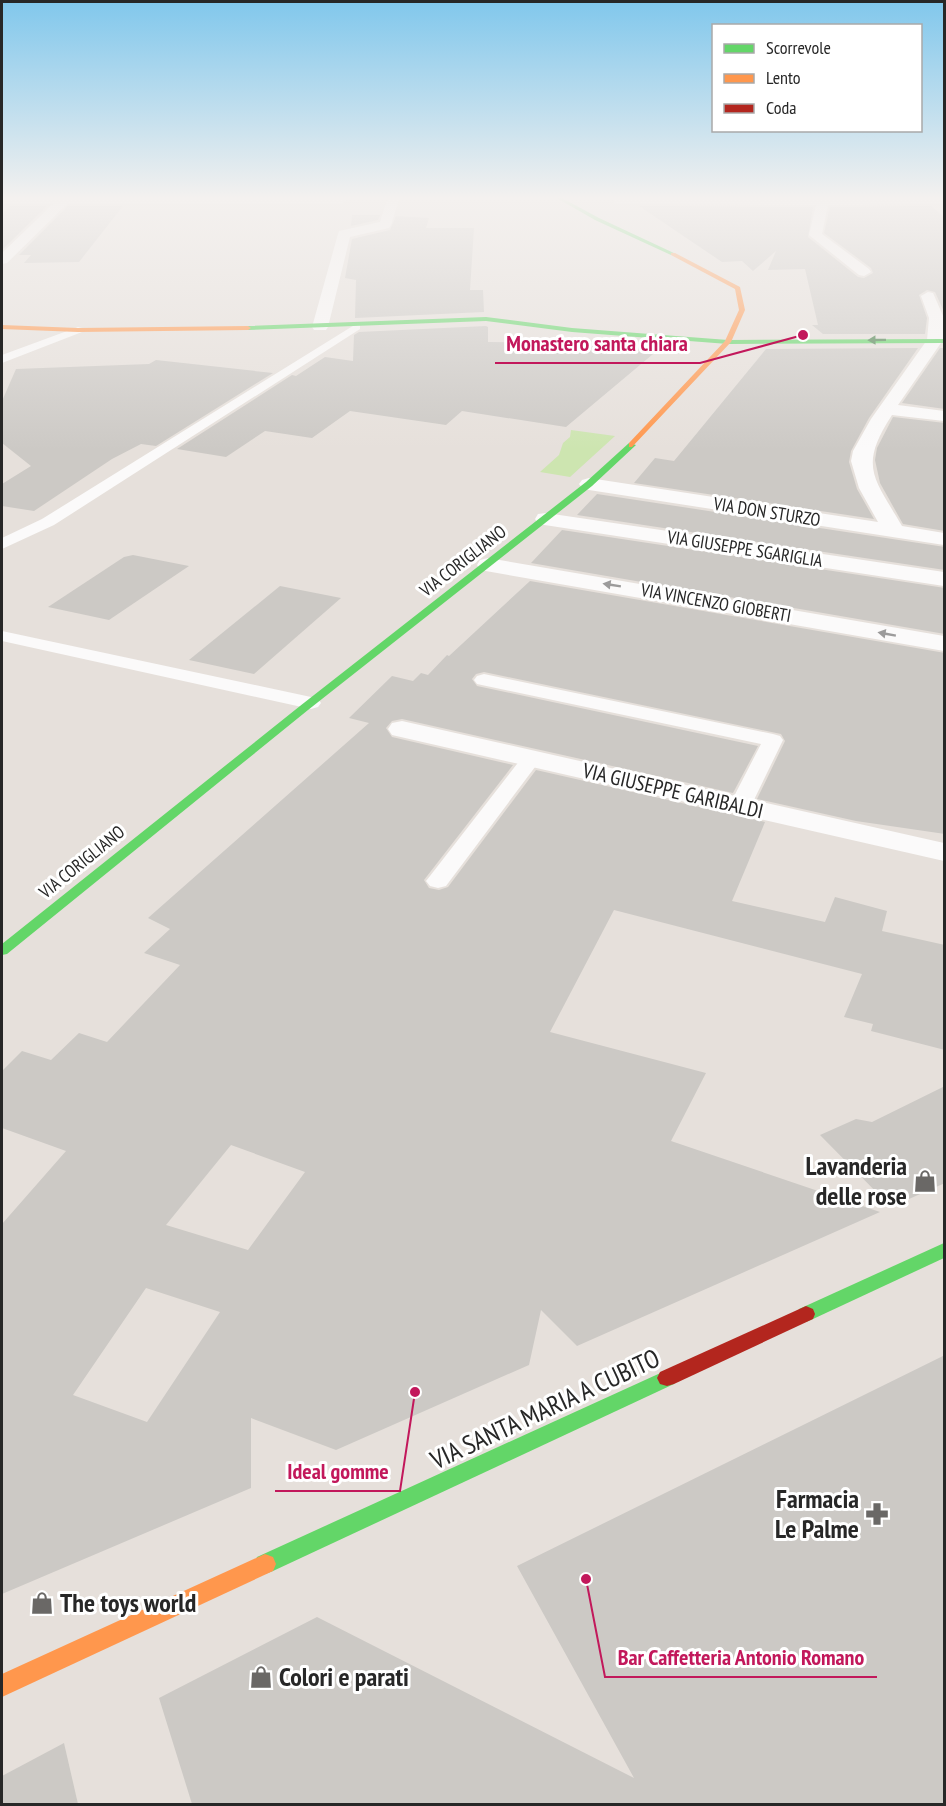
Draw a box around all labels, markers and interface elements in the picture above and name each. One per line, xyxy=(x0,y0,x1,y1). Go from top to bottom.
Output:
legend xyxy=(712,24,922,132)
text: Scorrevole xyxy=(766,36,831,59)
text: Lento xyxy=(766,66,801,89)
text: Coda xyxy=(766,96,797,119)
callout: Monastero santa chiara xyxy=(495,323,700,363)
text: Monastero santa chiara xyxy=(506,329,688,357)
one-way arrow xyxy=(867,335,886,344)
street label: VIA DON STURZO xyxy=(711,492,822,531)
street label: VIA CORIGLIANO xyxy=(414,520,511,602)
street label: VIA GIUSEPPE SGARIGLIA xyxy=(665,525,825,572)
street label: VIA VINCENZO GIOBERTI xyxy=(638,578,793,627)
one-way arrow xyxy=(603,581,622,590)
one-way arrow xyxy=(877,629,896,638)
street label: VIA GIUSEPPE GARIBALDI xyxy=(579,756,766,824)
street label: VIA CORIGLIANO xyxy=(33,820,129,904)
place label: Lavanderia delle rose xyxy=(806,1149,907,1212)
shop icon: Lavanderia delle rose xyxy=(912,1168,938,1194)
street label: VIA SANTA MARIA A CUBITO xyxy=(424,1341,665,1477)
callout: Ideal gomme xyxy=(275,1451,400,1491)
text: Ideal gomme xyxy=(287,1457,389,1485)
place label: Farmacia Le Palme xyxy=(775,1482,859,1545)
pharmacy icon: Farmacia Le Palme xyxy=(864,1501,890,1527)
place label: The toys world xyxy=(60,1586,196,1619)
shop icon: The toys world xyxy=(29,1590,55,1616)
callout: Bar Caffetteria Antonio Romano xyxy=(605,1637,877,1677)
text: Bar Caffetteria Antonio Romano xyxy=(618,1643,864,1671)
place label: Colori e parati xyxy=(279,1660,409,1693)
shop icon: Colori e parati xyxy=(248,1664,274,1690)

